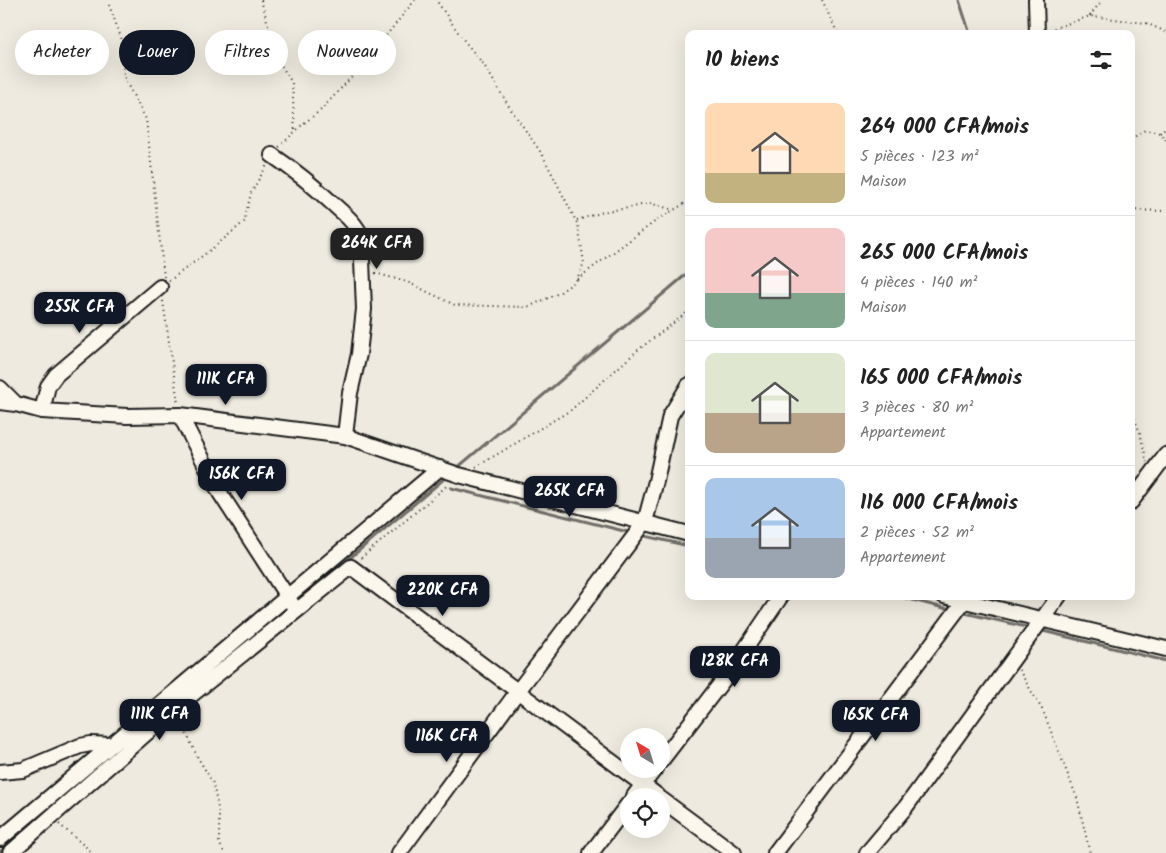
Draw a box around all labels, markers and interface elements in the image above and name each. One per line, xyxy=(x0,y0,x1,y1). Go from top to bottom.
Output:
chip: Acheter xyxy=(15,30,109,75)
chip: Louer xyxy=(119,30,195,75)
chip: Filtres xyxy=(205,30,288,75)
chip: Nouveau xyxy=(298,30,396,75)
text: 10 biens xyxy=(705,44,779,77)
icon: filters xyxy=(1087,46,1115,74)
text: 264 000 CFA/mois xyxy=(860,111,1029,144)
icon: home xyxy=(745,123,805,183)
text: 5 pièces · 123 m² xyxy=(860,144,979,169)
text: Maison xyxy=(860,169,907,194)
pin: 264K CFA xyxy=(325,228,429,270)
text: 264K CFA xyxy=(341,231,413,256)
text: 265 000 CFA/mois xyxy=(860,237,1028,270)
icon: home xyxy=(745,248,805,308)
text: 4 pièces · 140 m² xyxy=(860,270,977,295)
pin: 255K CFA xyxy=(28,292,132,334)
text: 255K CFA xyxy=(45,295,115,320)
text: Maison xyxy=(860,295,907,320)
text: 165 000 CFA/mois xyxy=(860,362,1022,395)
pin: 111K CFA xyxy=(174,364,278,406)
text: 111K CFA xyxy=(197,367,255,392)
icon: home xyxy=(745,373,805,433)
text: 3 pièces · 80 m² xyxy=(860,395,974,420)
text: Appartement xyxy=(860,420,946,445)
pin: 156K CFA xyxy=(190,458,294,501)
text: 156K CFA xyxy=(209,462,275,487)
pin: 265K CFA xyxy=(518,476,622,518)
text: 265K CFA xyxy=(535,479,605,504)
text: 116 000 CFA/mois xyxy=(860,487,1018,520)
icon: home xyxy=(745,498,805,558)
text: 2 pièces · 52 m² xyxy=(860,520,974,545)
text: Appartement xyxy=(860,545,946,570)
pin: 220K CFA xyxy=(391,574,495,617)
text: 220K CFA xyxy=(407,578,479,603)
pin: 128K CFA xyxy=(683,646,787,688)
text: 128K CFA xyxy=(701,649,769,674)
pin: 111K CFA xyxy=(108,698,212,741)
pin: 165K CFA xyxy=(824,700,928,742)
text: 111K CFA xyxy=(131,702,189,727)
text: 165K CFA xyxy=(843,703,909,728)
pin: 116K CFA xyxy=(395,720,499,763)
text: 116K CFA xyxy=(416,724,478,749)
north arrow xyxy=(620,728,670,778)
map controls xyxy=(620,728,670,838)
button: locate xyxy=(620,788,670,838)

